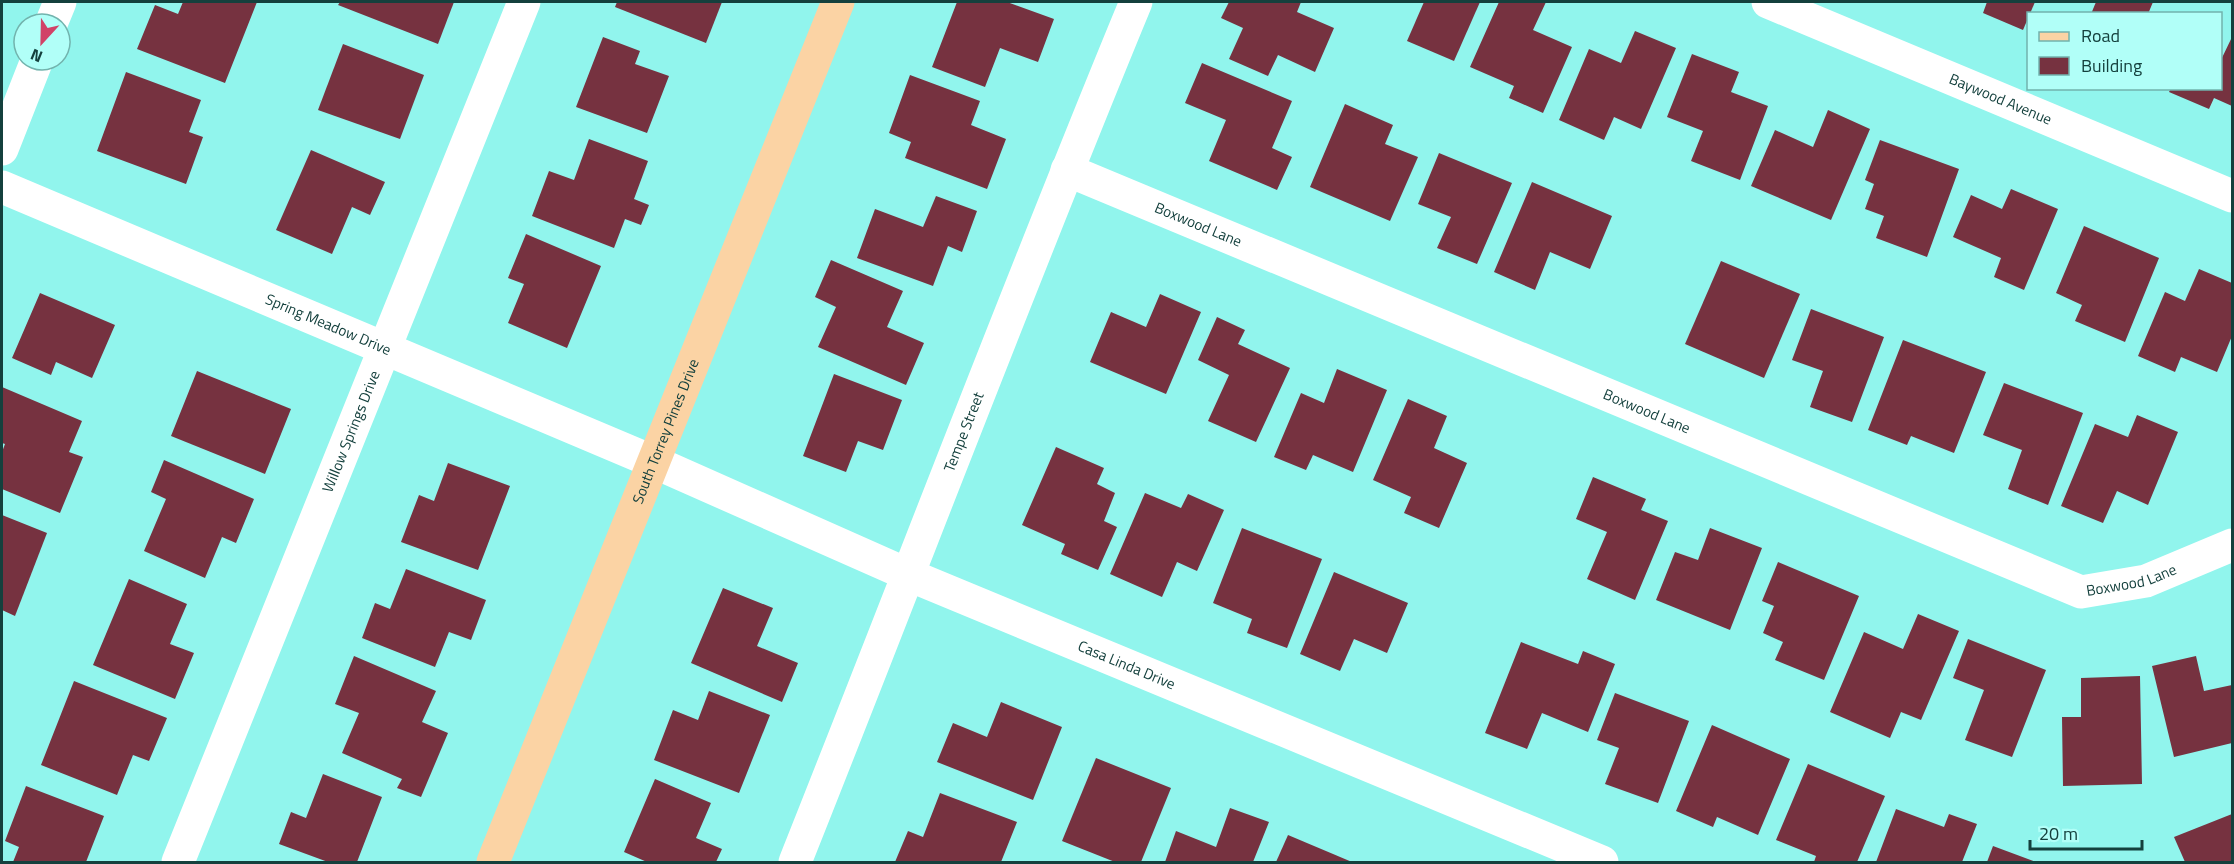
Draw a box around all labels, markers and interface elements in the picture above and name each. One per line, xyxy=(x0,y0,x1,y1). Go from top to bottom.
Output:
north arrow xyxy=(12,12,72,72)
legend xyxy=(2027,12,2222,90)
text: Road xyxy=(2081,22,2120,49)
text: N xyxy=(27,43,46,69)
text: Building xyxy=(2081,52,2142,79)
street label: Baywood Avenue xyxy=(1946,67,2056,130)
street label: Boxwood Lane xyxy=(1151,196,1245,253)
street label: Spring Meadow Drive xyxy=(262,287,395,361)
street label: South Torrey Pines Drive xyxy=(626,355,705,507)
street label: Willow Springs Drive xyxy=(316,367,386,496)
street label: Boxwood Lane xyxy=(1600,382,1694,439)
street label: Tempe Street xyxy=(937,388,990,475)
street label: Boxwood Lane xyxy=(2084,558,2180,602)
street label: Casa Linda Drive xyxy=(1074,634,1179,695)
scale bar xyxy=(2030,813,2142,851)
text: 20 m xyxy=(2039,820,2078,847)

